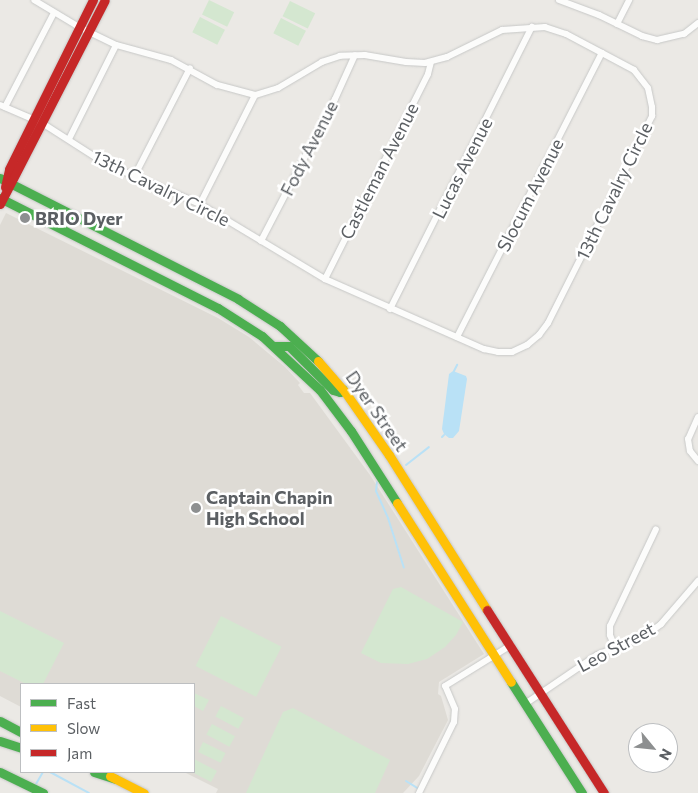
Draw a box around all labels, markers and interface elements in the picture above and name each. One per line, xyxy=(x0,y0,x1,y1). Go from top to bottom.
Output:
street label: Fody Avenue xyxy=(276,97,342,199)
street label: Castleman Avenue xyxy=(335,99,423,243)
street label: Lucas Avenue xyxy=(427,114,497,222)
street label: 13th Cavalry Circle xyxy=(571,119,657,263)
street label: Slocum Avenue xyxy=(492,135,568,255)
street label: 13th Cavalry Circle xyxy=(89,145,233,231)
place label: BRIO Dyer xyxy=(35,207,123,229)
marker: BRIO Dyer xyxy=(19,212,31,224)
street label: Dyer Street xyxy=(341,367,413,455)
place label: Captain Chapin High School xyxy=(206,487,333,530)
marker: Captain Chapin High School xyxy=(190,502,202,514)
street label: Leo Street xyxy=(573,618,659,676)
legend xyxy=(20,683,195,773)
text: Fast xyxy=(67,694,96,712)
text: Slow xyxy=(67,719,100,737)
north arrow xyxy=(628,723,678,773)
text: Jam xyxy=(67,744,92,762)
text: N xyxy=(656,746,676,763)

